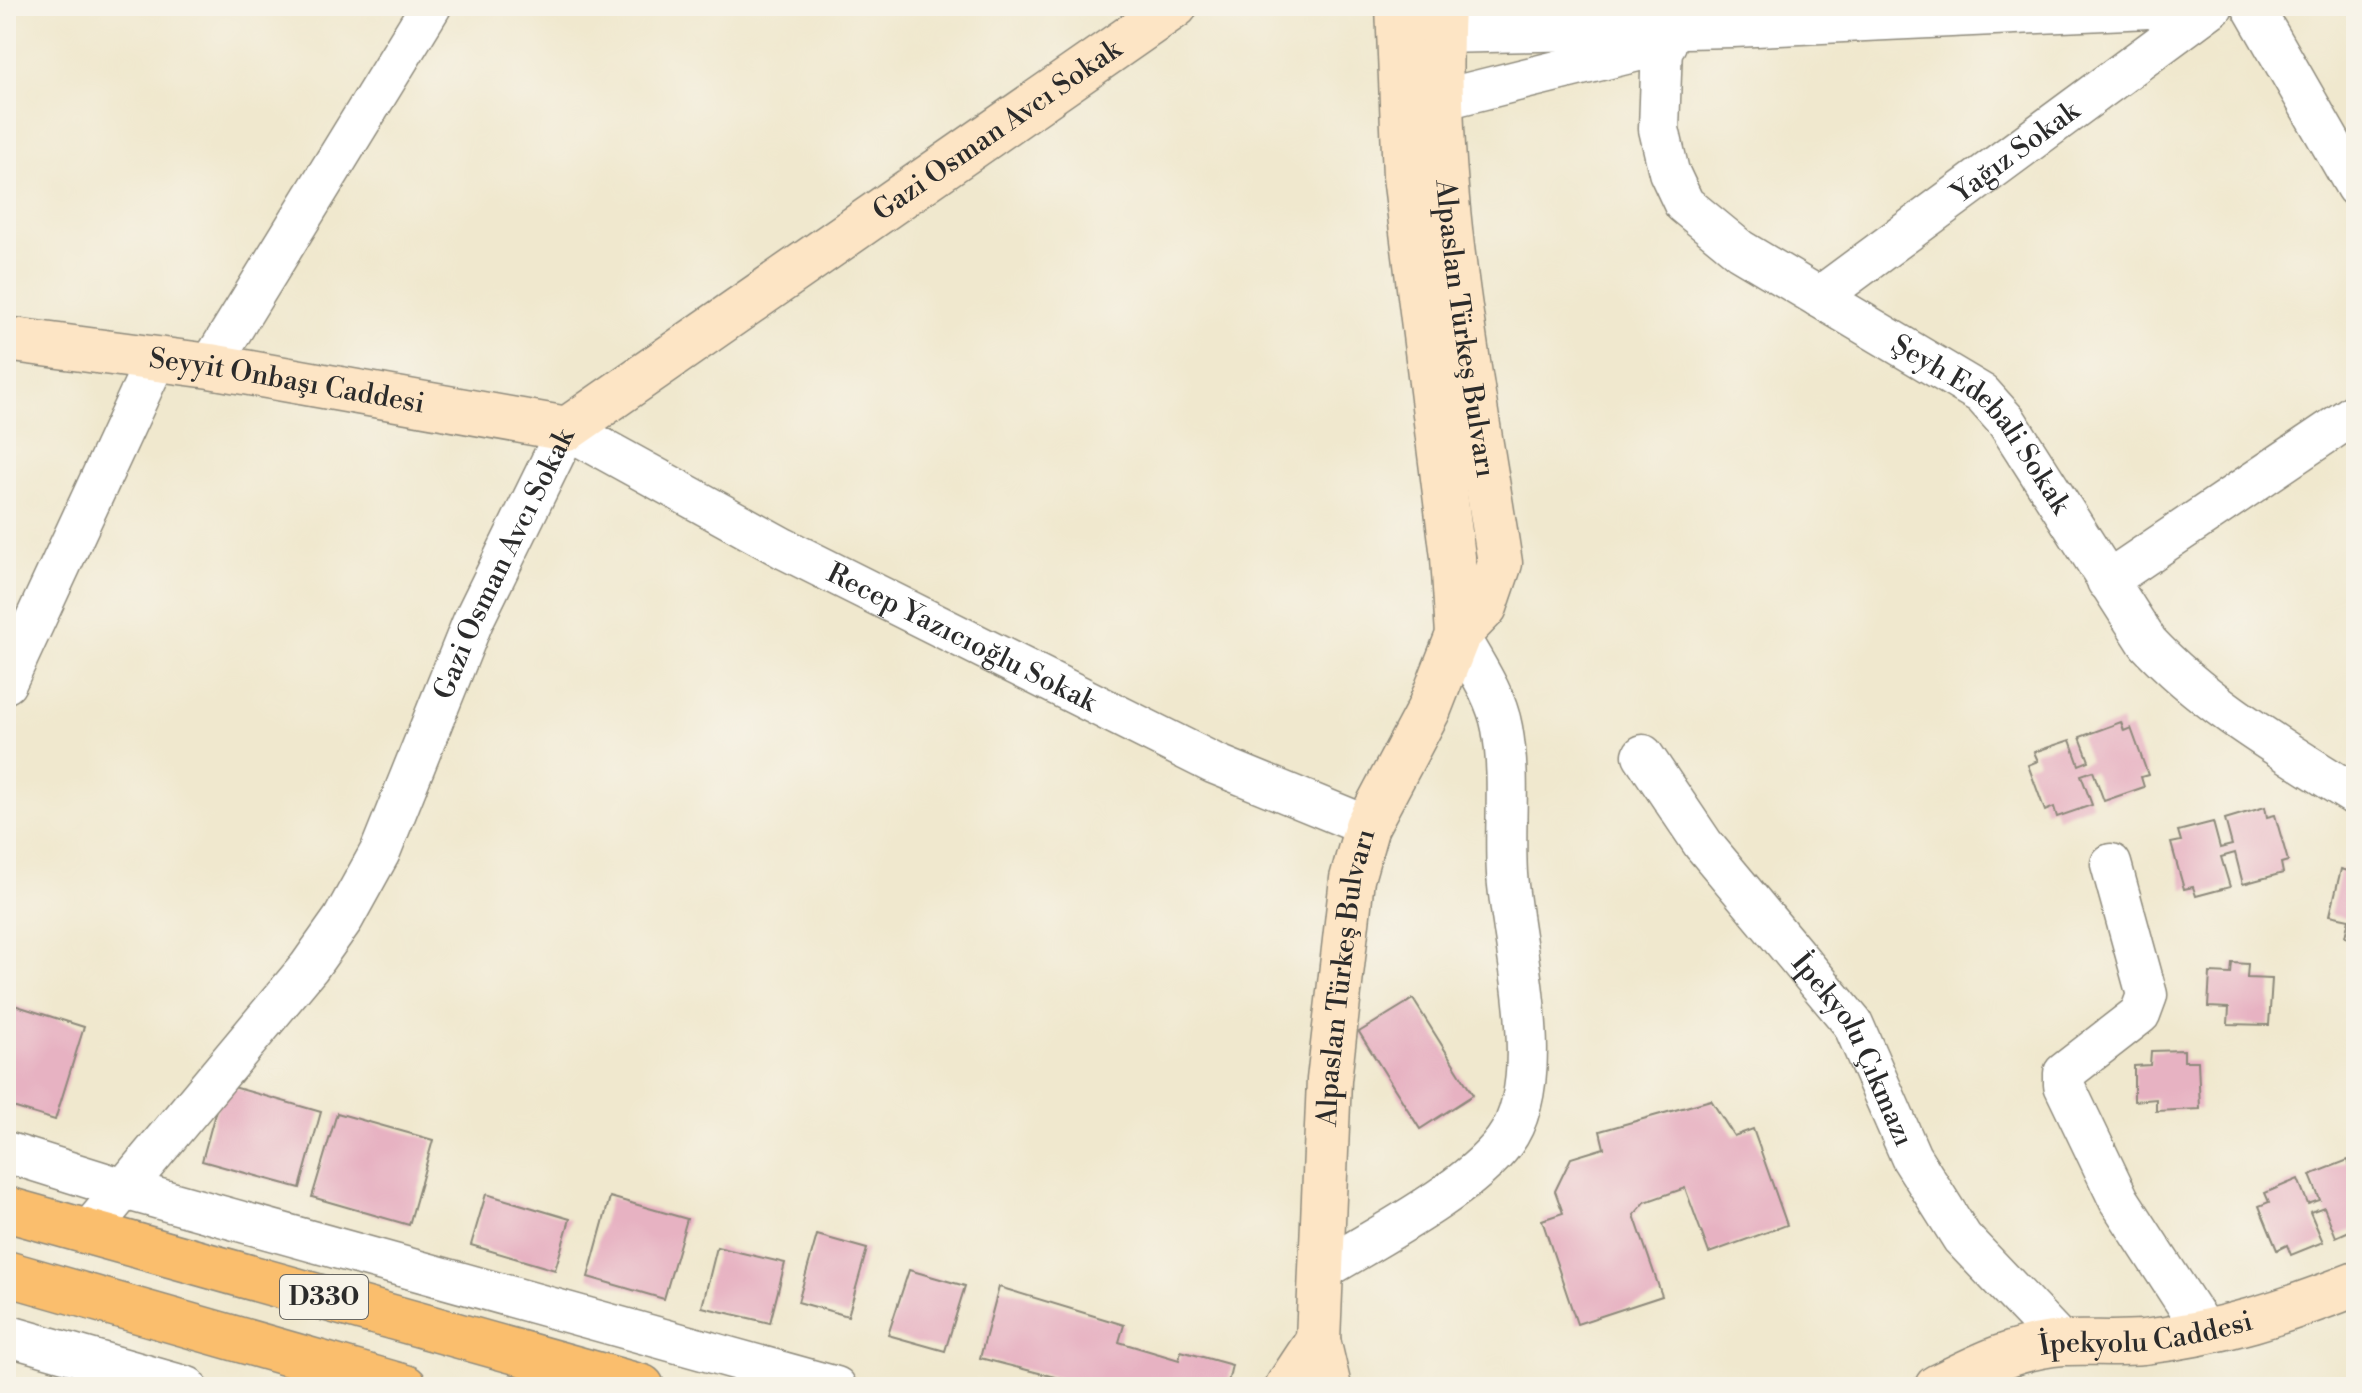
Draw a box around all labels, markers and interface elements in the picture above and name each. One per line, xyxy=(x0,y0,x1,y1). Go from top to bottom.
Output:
street label: Gazi Osman Avcı Sokak xyxy=(866,30,1129,229)
street label: Yağız Sokak xyxy=(1943,93,2087,212)
street label: Alpaslan Türkeş Bulvarı xyxy=(1428,177,1504,480)
street label: Şeyh Edebali Sokak xyxy=(1885,327,2079,521)
street label: Seyyit Onbaşı Caddesi xyxy=(147,341,427,421)
street label: Gazi Osman Avcı Sokak xyxy=(426,422,583,705)
street label: Recep Yazıcıoğlu Sokak xyxy=(821,555,1104,720)
street label: Alpaslan Türkeş Bulvarı xyxy=(1310,825,1383,1128)
street label: İpekyolu Çıkmazı xyxy=(1784,945,1922,1152)
road number: D330 xyxy=(280,1275,368,1319)
street label: İpekyolu Caddesi xyxy=(2036,1303,2256,1363)

